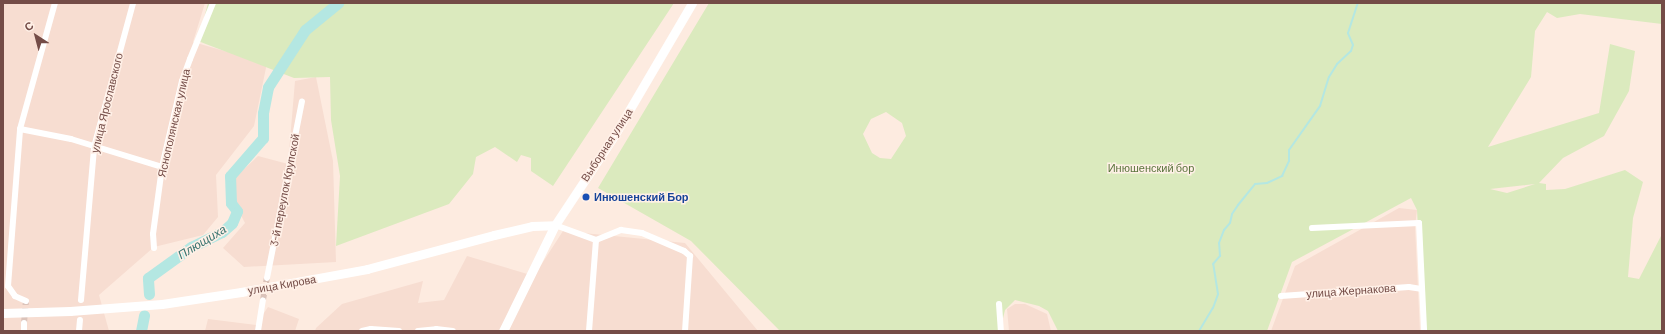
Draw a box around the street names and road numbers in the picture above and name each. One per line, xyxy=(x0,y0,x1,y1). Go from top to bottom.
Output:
street label: улица Ярославского xyxy=(88,52,126,154)
street label: Яснополянская улица xyxy=(155,67,193,179)
street label: Выборная улица xyxy=(578,106,636,184)
street label: 3-й переулок Крупской xyxy=(268,133,302,247)
street label: улица Кирова xyxy=(247,273,317,297)
street label: улица Жернакова xyxy=(1306,281,1396,301)

